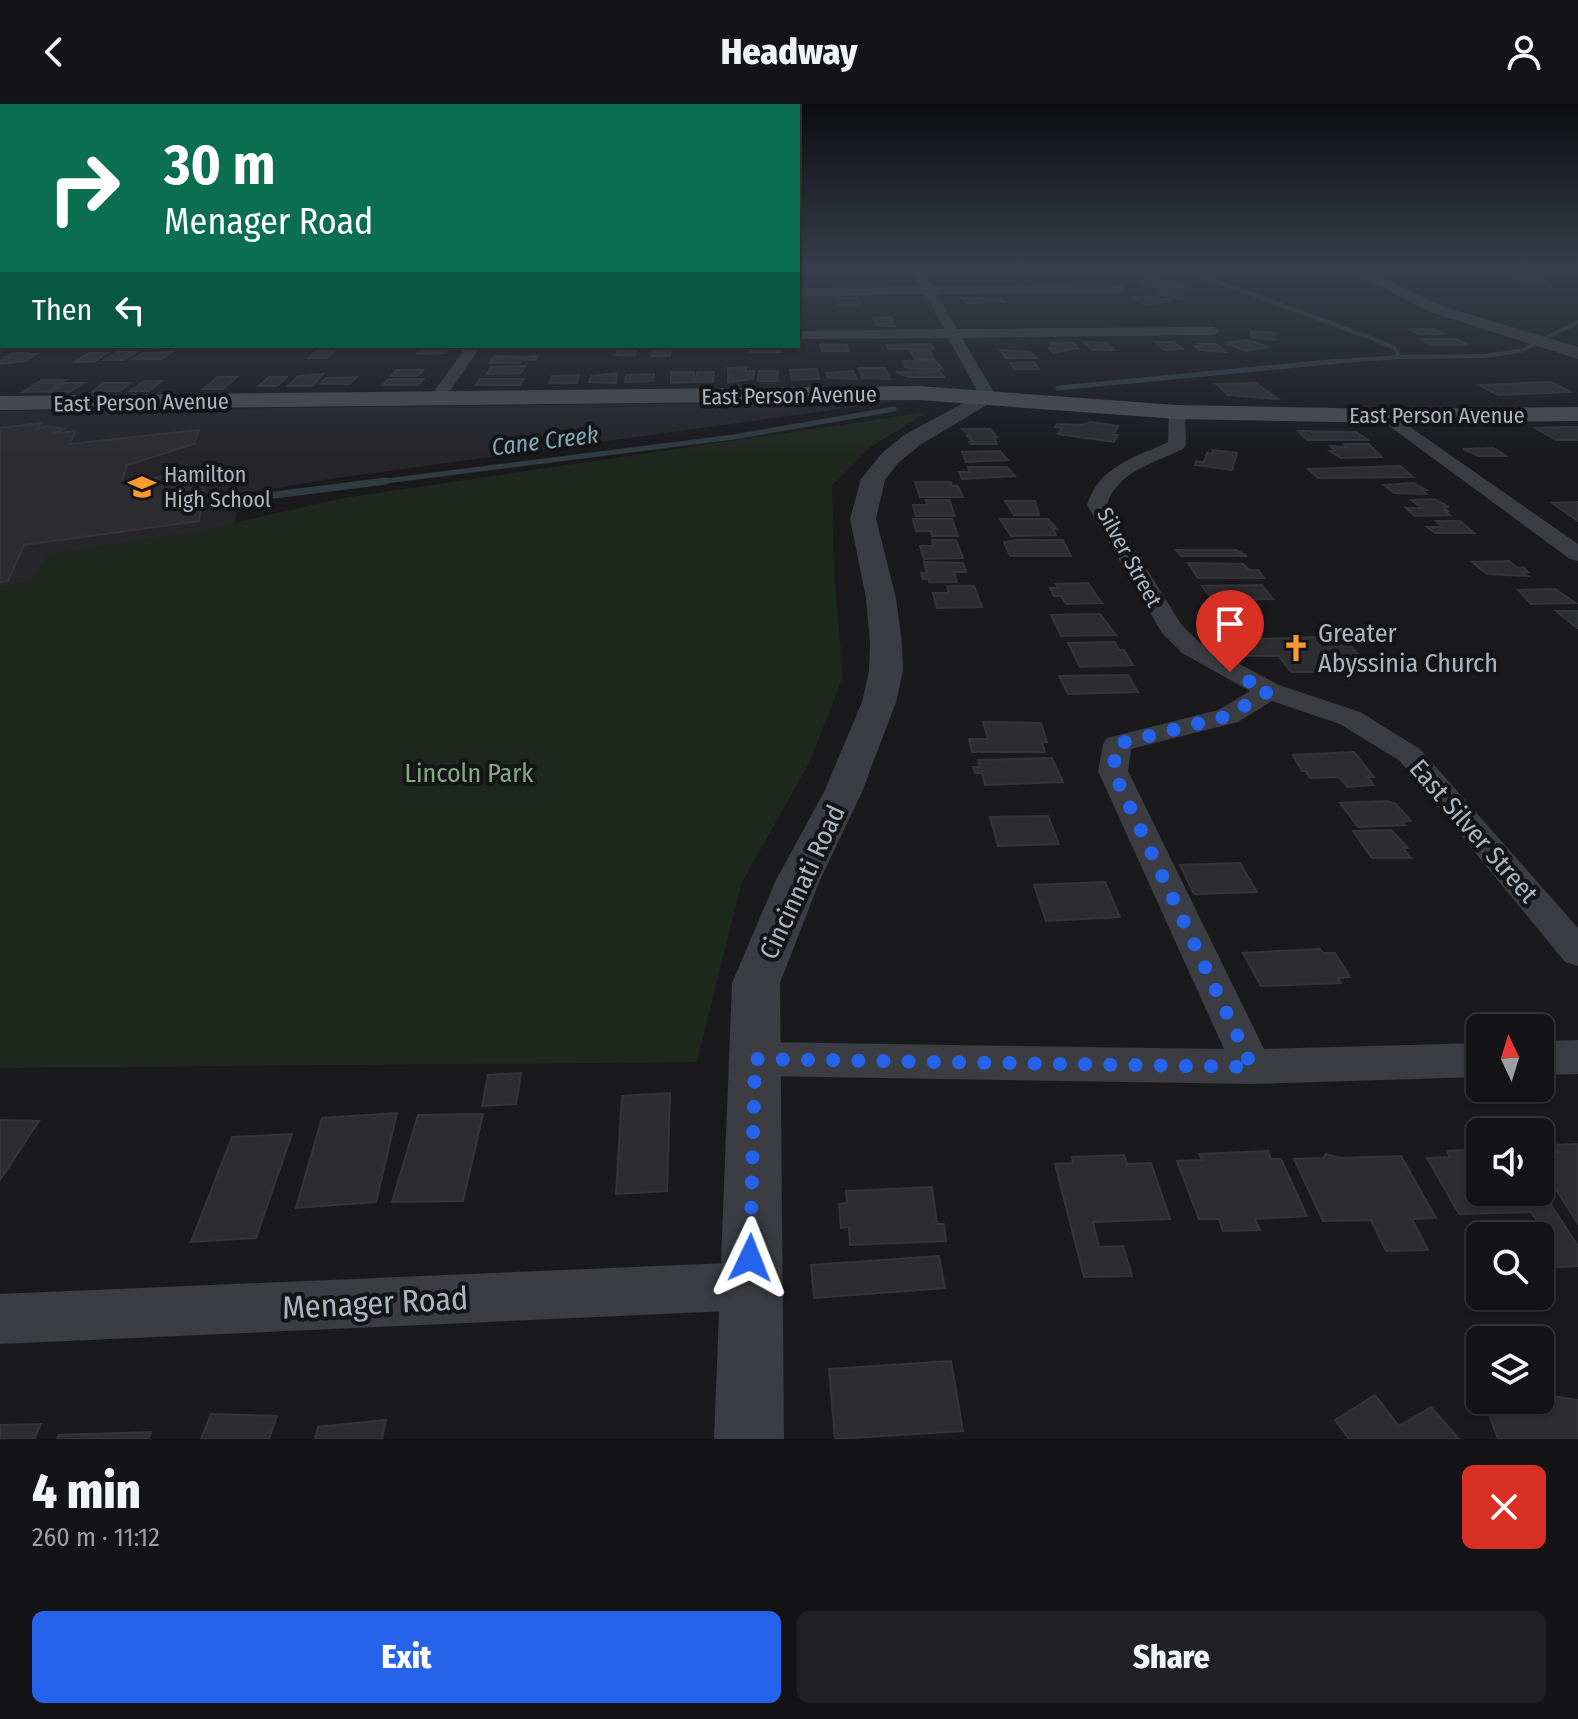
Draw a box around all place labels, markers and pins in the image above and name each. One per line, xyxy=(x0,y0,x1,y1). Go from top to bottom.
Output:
place label: Hamilton High School xyxy=(164,461,271,513)
school or university icon: Hamilton High School xyxy=(127,472,157,502)
pin xyxy=(1196,590,1264,672)
place label: Greater Abyssinia Church xyxy=(1318,618,1498,679)
church icon: Greater Abyssinia Church xyxy=(1281,633,1311,663)

